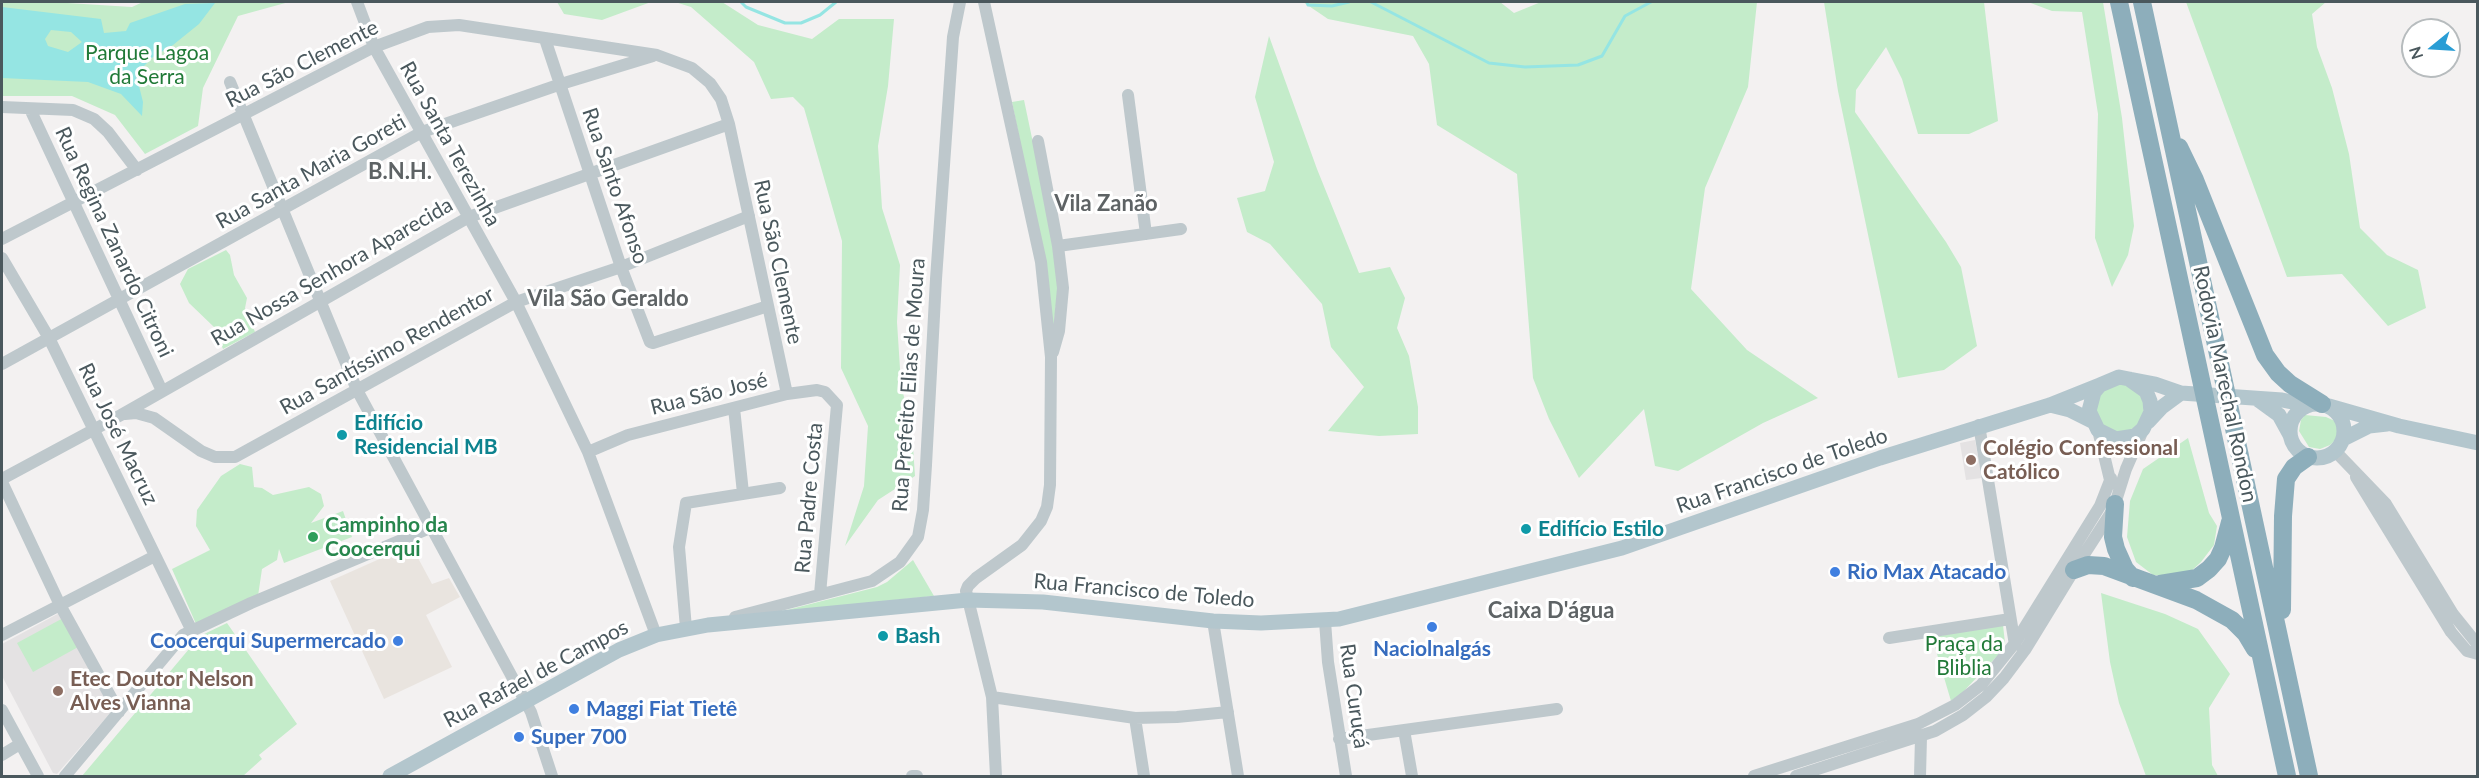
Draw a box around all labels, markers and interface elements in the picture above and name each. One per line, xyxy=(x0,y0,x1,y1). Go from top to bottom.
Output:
street label: Rua São Clemente xyxy=(222,15,382,113)
north arrow xyxy=(2401,18,2461,78)
park label: Parque Lagoa da Serra xyxy=(85,40,209,90)
text: N xyxy=(2404,44,2426,62)
street label: Rua Santa Terezinha xyxy=(394,57,506,231)
street label: Rua Santo Afonso xyxy=(576,105,654,267)
street label: Rua Santa Maria Goreti xyxy=(212,109,410,235)
street label: Rua Regina Zanardo Citroni xyxy=(49,123,179,361)
district label: B.N.H. xyxy=(368,159,432,185)
street label: Rua São Clemente xyxy=(748,177,808,347)
district label: Vila Zanão xyxy=(1054,191,1158,217)
street label: Rua Nossa Senhora Aparecida xyxy=(207,192,457,352)
street label: Rua Prefeito Elias de Moura xyxy=(888,257,930,513)
street label: Rodovia Marechal Rondon xyxy=(2188,263,2262,505)
street label: Rua Santíssimo Rendentor xyxy=(276,282,498,420)
district label: Vila São Geraldo xyxy=(527,286,689,312)
street label: Rua José Macruz xyxy=(73,359,163,509)
street label: Rua São José xyxy=(648,367,770,421)
place label: Edifício Residencial MB xyxy=(354,410,498,460)
street label: Rua Padre Costa xyxy=(790,422,828,574)
street label: Rua Francisco de Toledo xyxy=(1673,423,1891,519)
marker: Edifício Residencial MB xyxy=(335,428,349,442)
place label: Colégio Confessional Católico xyxy=(1983,435,2178,485)
marker: Colégio Confessional Católico xyxy=(1964,453,1978,467)
place label: Campinho da Coocerqui xyxy=(325,512,448,562)
place label: Edifício Estilo xyxy=(1538,516,1664,542)
marker: Edifício Estilo xyxy=(1519,522,1533,536)
marker: Campinho da Coocerqui xyxy=(306,530,320,544)
place label: Rio Max Atacado xyxy=(1847,559,2006,585)
marker: Rio Max Atacado xyxy=(1828,565,1842,579)
street label: Rua Francisco de Toledo xyxy=(1032,569,1256,613)
district label: Caixa D'água xyxy=(1488,598,1614,624)
street label: Rua Rafael de Campos xyxy=(439,615,633,733)
marker: Naciolnalgás xyxy=(1425,620,1439,634)
place label: Bash xyxy=(895,623,940,649)
place label: Coocerqui Supermercado xyxy=(150,628,386,654)
marker: Bash xyxy=(876,629,890,643)
park label: Praça da Bliblia xyxy=(1925,631,2003,681)
marker: Coocerqui Supermercado xyxy=(391,634,405,648)
place label: Naciolnalgás xyxy=(1373,636,1491,662)
street label: Rua Curuçá xyxy=(1334,642,1374,750)
place label: Etec Doutor Nelson Alves Vianna xyxy=(70,666,254,716)
marker: Etec Doutor Nelson Alves Vianna xyxy=(51,684,65,698)
place label: Maggi Fiat Tietê xyxy=(586,696,737,722)
marker: Maggi Fiat Tietê xyxy=(567,702,581,716)
place label: Super 700 xyxy=(531,724,627,750)
marker: Super 700 xyxy=(512,730,526,744)

